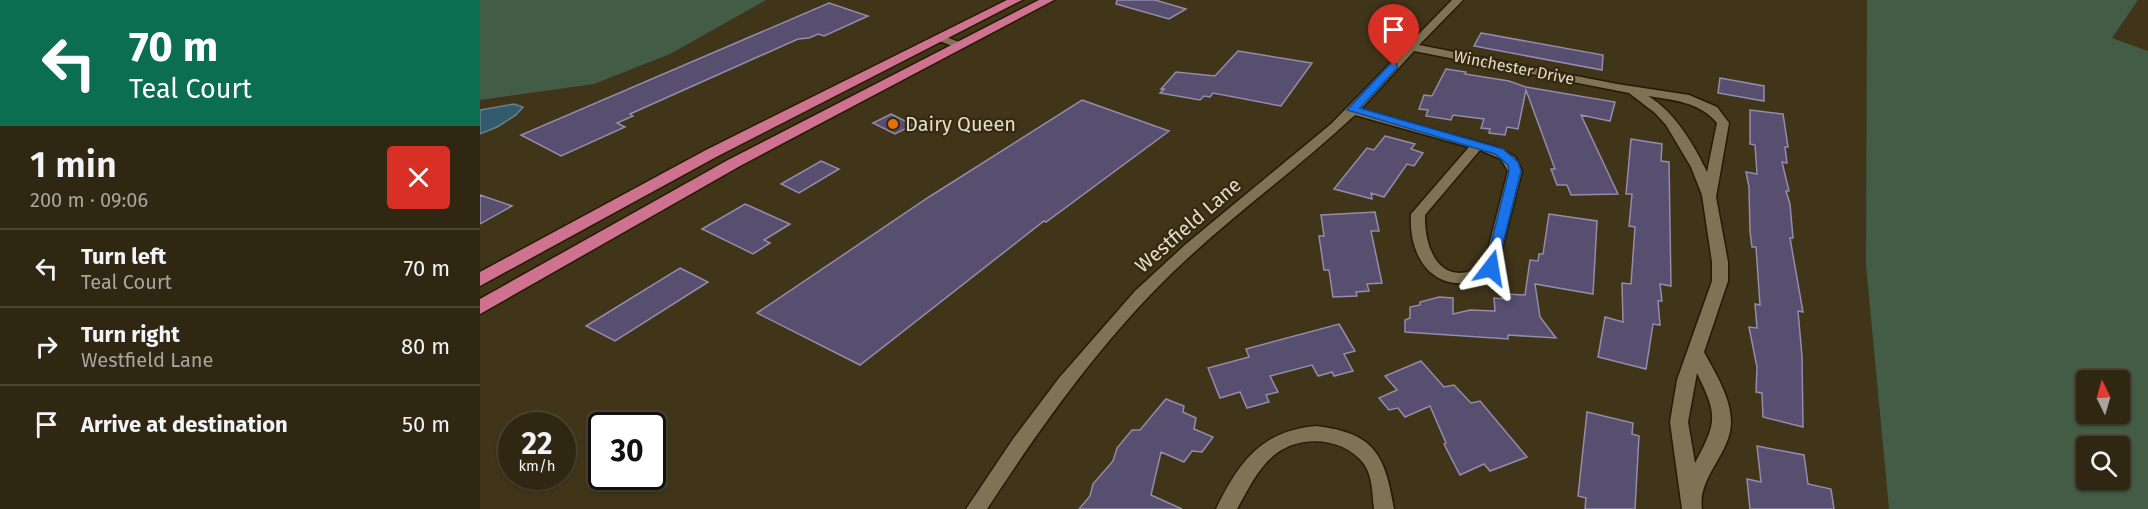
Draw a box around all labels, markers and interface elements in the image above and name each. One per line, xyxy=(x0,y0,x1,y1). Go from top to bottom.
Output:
pin xyxy=(1368,4,1419,66)
icon: arrive xyxy=(1377,13,1410,46)
text: 70 m xyxy=(129,22,218,72)
icon: left xyxy=(30,24,108,102)
street label: Winchester Drive xyxy=(1452,46,1576,89)
text: Teal Court xyxy=(129,73,252,105)
place label: Dairy Queen xyxy=(905,112,1016,136)
marker: Dairy Queen xyxy=(886,117,900,131)
text: 1 min xyxy=(30,143,117,187)
button: close xyxy=(387,146,450,209)
street label: Westfield Lane xyxy=(1130,172,1246,278)
text: 200 m · 09:06 xyxy=(30,188,148,212)
position arrow xyxy=(1459,236,1523,300)
text: Turn left xyxy=(81,243,166,270)
icon: left xyxy=(30,252,63,285)
text: 70 m xyxy=(404,255,450,282)
text: Teal Court xyxy=(81,270,172,294)
text: Turn right xyxy=(81,321,180,348)
icon: right xyxy=(30,330,63,363)
text: 80 m xyxy=(401,333,450,360)
text: Westfield Lane xyxy=(81,348,213,372)
north arrow xyxy=(2076,370,2130,424)
map controls xyxy=(2076,370,2130,490)
icon: arrive xyxy=(30,408,63,441)
text: Arrive at destination xyxy=(81,411,288,438)
text: 50 m xyxy=(402,411,450,438)
speed limit sign: 30 xyxy=(588,412,666,490)
text: 22 xyxy=(521,426,553,462)
button: search xyxy=(2076,436,2130,490)
text: km/h xyxy=(518,457,556,475)

